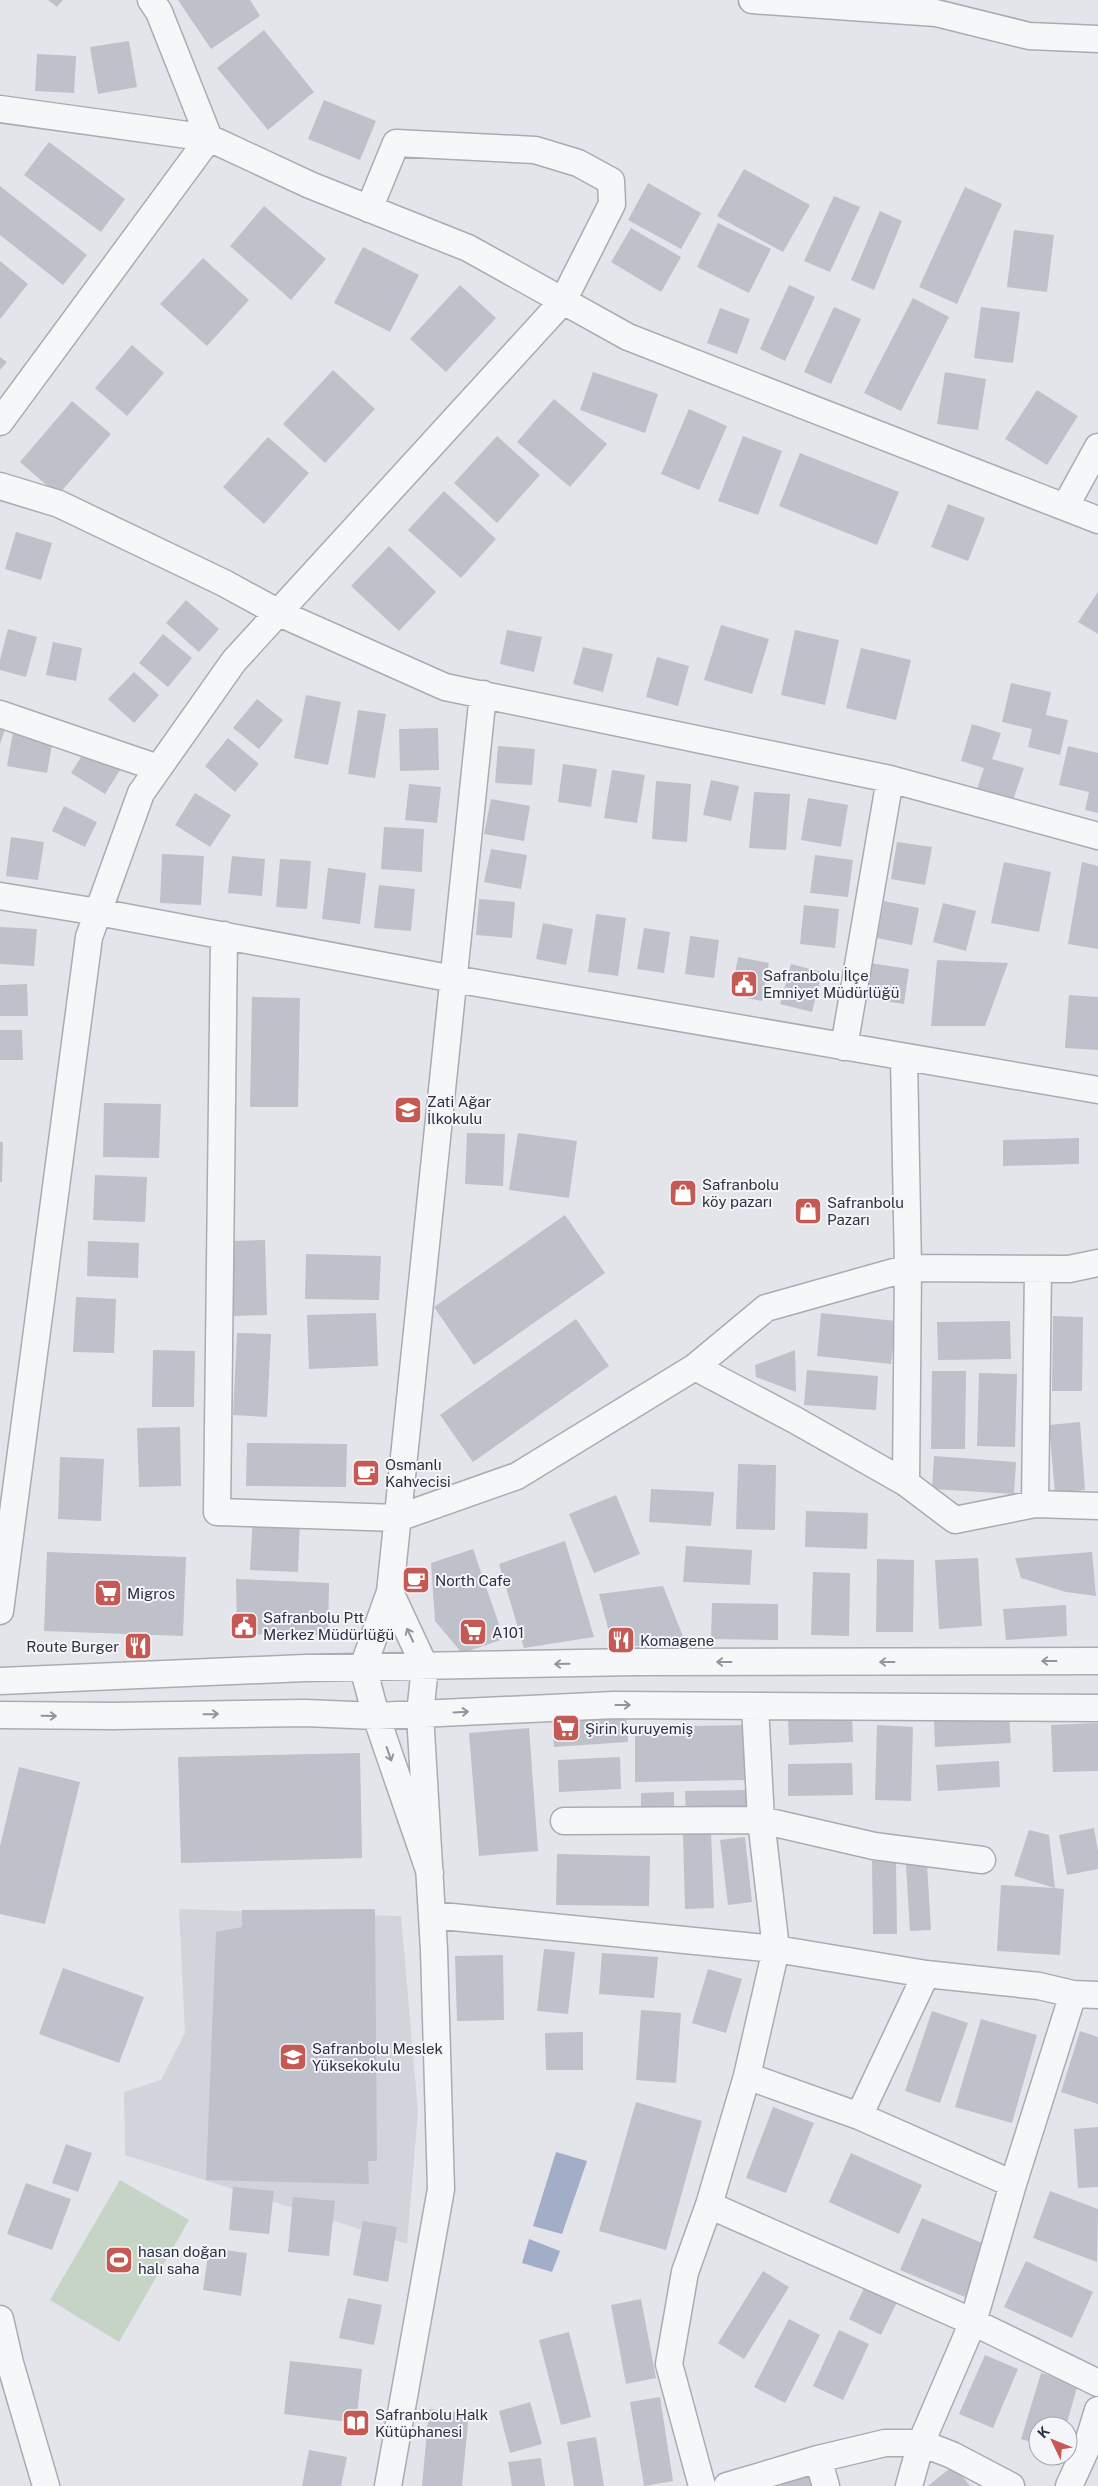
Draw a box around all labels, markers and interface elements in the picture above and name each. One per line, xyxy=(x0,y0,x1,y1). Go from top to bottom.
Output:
place label: Safranbolu İlçe Emniyet Müdürlüğü xyxy=(763,966,899,1001)
public building icon: Safranbolu İlçe Emniyet Müdürlüğü xyxy=(729,969,759,999)
place label: Zati Ağar İlkokulu xyxy=(427,1093,492,1127)
school or university icon: Zati Ağar İlkokulu xyxy=(393,1095,423,1125)
place label: Safranbolu köy pazarı xyxy=(702,1176,779,1210)
shop icon: Safranbolu köy pazarı xyxy=(668,1178,698,1208)
place label: Safranbolu Pazarı xyxy=(827,1194,904,1228)
shop icon: Safranbolu Pazarı xyxy=(793,1196,823,1226)
place label: Osmanlı Kahvecisi xyxy=(385,1456,451,1490)
cafe icon: Osmanlı Kahvecisi xyxy=(351,1458,381,1488)
cafe icon: North Cafe xyxy=(401,1565,431,1595)
place label: North Cafe xyxy=(435,1572,511,1589)
supermarket icon: Migros xyxy=(93,1578,123,1608)
place label: Migros xyxy=(127,1585,175,1602)
place label: Safranbolu Ptt Merkez Müdürlüğü xyxy=(263,1609,394,1643)
public building icon: Safranbolu Ptt Merkez Müdürlüğü xyxy=(229,1611,259,1641)
supermarket icon: A101 xyxy=(458,1617,488,1647)
place label: A101 xyxy=(492,1624,524,1641)
restaurant icon: Komagene xyxy=(606,1625,636,1655)
one-way arrow xyxy=(405,1628,415,1643)
restaurant icon: Route Burger xyxy=(123,1631,153,1661)
place label: Komagene xyxy=(640,1632,714,1649)
place label: Route Burger xyxy=(26,1638,119,1655)
one-way arrow xyxy=(1042,1656,1058,1666)
one-way arrow xyxy=(717,1657,733,1667)
one-way arrow xyxy=(879,1657,896,1667)
one-way arrow xyxy=(554,1659,570,1669)
one-way arrow xyxy=(615,1700,631,1710)
one-way arrow xyxy=(453,1708,469,1717)
one-way arrow xyxy=(203,1710,219,1719)
one-way arrow xyxy=(40,1711,56,1721)
supermarket icon: Şirin kuruyemiş xyxy=(551,1713,581,1743)
place label: Şirin kuruyemiş xyxy=(585,1720,693,1737)
one-way arrow xyxy=(385,1746,394,1762)
place label: Safranbolu Meslek Yüksekokulu xyxy=(312,2040,443,2074)
school or university icon: Safranbolu Meslek Yüksekokulu xyxy=(278,2042,308,2072)
place label: hasan doğan halı saha xyxy=(138,2243,226,2277)
sports icon: hasan doğan halı saha xyxy=(104,2245,134,2275)
place label: Safranbolu Halk Kütüphanesi xyxy=(375,2406,488,2440)
library icon: Safranbolu Halk Kütüphanesi xyxy=(341,2408,371,2438)
north arrow xyxy=(1028,2416,1078,2466)
text: K xyxy=(1034,2423,1053,2441)

